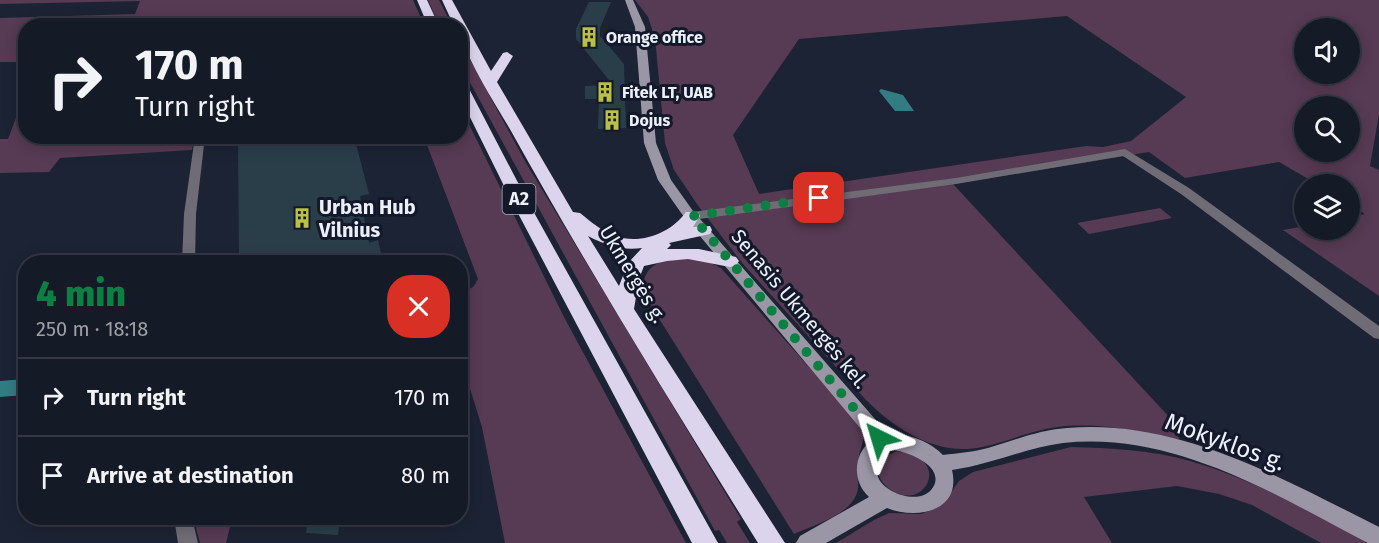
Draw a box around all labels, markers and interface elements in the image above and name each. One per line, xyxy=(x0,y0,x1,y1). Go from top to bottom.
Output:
map controls xyxy=(1294,18,1360,240)
button: sound xyxy=(1294,18,1360,84)
building icon: Orange office xyxy=(577,25,601,49)
place label: Orange office xyxy=(606,28,703,47)
text: 170 m xyxy=(135,40,244,90)
icon: right xyxy=(36,42,114,120)
building icon: Fitek LT, UAB xyxy=(593,80,617,104)
place label: Fitek LT, UAB xyxy=(622,83,713,102)
text: Turn right xyxy=(135,91,255,123)
button: search xyxy=(1294,96,1360,162)
building icon: Dojus xyxy=(600,108,624,132)
place label: Dojus xyxy=(629,111,670,130)
pin xyxy=(793,172,844,223)
button: layers xyxy=(1294,174,1360,240)
icon: arrive xyxy=(802,181,835,214)
road number: A2 xyxy=(502,184,536,214)
place label: Urban Hub Vilnius xyxy=(318,195,416,242)
building icon: Urban Hub Vilnius xyxy=(290,206,314,230)
street label: Ukmergės g. xyxy=(594,221,672,327)
street label: Senasis Ukmergės kel. xyxy=(726,225,874,393)
text: 4 min xyxy=(36,272,126,316)
button: close xyxy=(387,275,450,338)
text: 250 m · 18:18 xyxy=(36,317,148,341)
icon: right xyxy=(36,381,69,414)
text: Turn right xyxy=(87,384,186,411)
text: 170 m xyxy=(394,384,450,411)
position arrow xyxy=(847,406,911,470)
street label: Mokyklos g. xyxy=(1161,407,1289,477)
icon: arrive xyxy=(36,459,69,492)
text: Arrive at destination xyxy=(87,462,294,489)
text: 80 m xyxy=(401,462,450,489)

